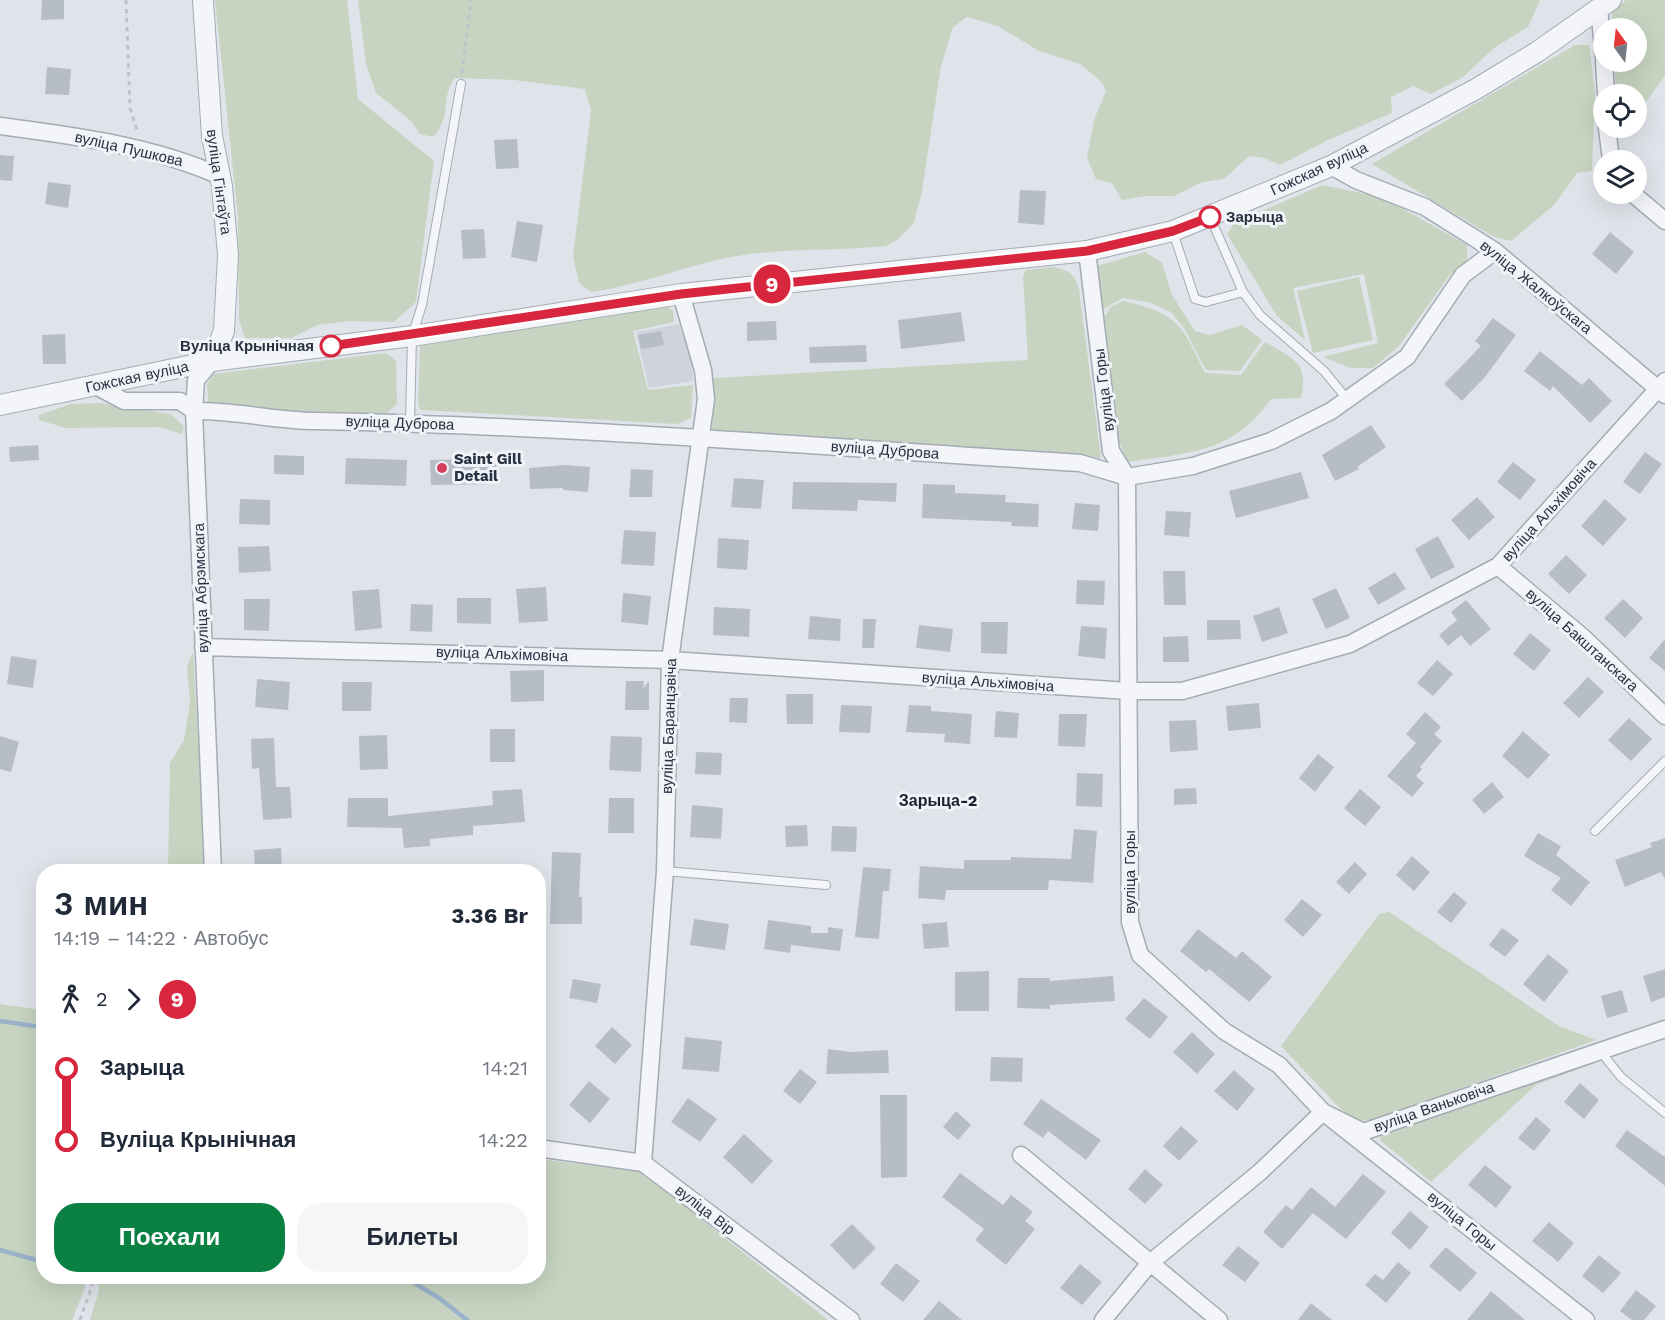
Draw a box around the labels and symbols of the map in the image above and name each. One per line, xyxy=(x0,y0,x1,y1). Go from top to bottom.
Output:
north arrow xyxy=(1593,18,1647,72)
street label: вуліца Пушкова xyxy=(73,128,185,170)
street label: вуліца Гінтаўта xyxy=(203,128,235,237)
street label: Гожская вуліца xyxy=(1268,138,1371,199)
marker: Зарыца xyxy=(1199,206,1221,228)
place label: Зарыца xyxy=(1226,208,1284,226)
street label: вуліца Жалкоўскага xyxy=(1476,236,1596,338)
line badge: 9 xyxy=(752,264,792,304)
marker: Вуліца Крынічная xyxy=(320,335,342,357)
place label: Вуліца Крынічная xyxy=(180,337,314,355)
street label: вуліца Горы xyxy=(1090,347,1118,433)
street label: Гожская вуліца xyxy=(84,357,191,397)
street label: вуліца Дуброва xyxy=(345,412,455,434)
street label: вуліца Дуброва xyxy=(830,437,940,463)
place label: Saint Gill Detail xyxy=(454,450,522,485)
street label: вуліца Альхімовіча xyxy=(1498,454,1600,565)
marker: Saint Gill Detail xyxy=(435,461,449,475)
street label: вуліца Абрэмскага xyxy=(190,522,212,653)
street label: вуліца Бакштанскага xyxy=(1522,585,1642,696)
street label: вуліца Альхімовіча xyxy=(435,643,569,665)
street label: вуліца Баранцэвіча xyxy=(658,657,680,794)
street label: вуліца Альхімовіча xyxy=(921,668,1055,696)
district label: Зарыца-2 xyxy=(899,791,977,810)
street label: вуліца Горы xyxy=(1121,830,1139,914)
street label: вуліца Ваньковіча xyxy=(1372,1078,1497,1136)
street label: вуліца Вір xyxy=(672,1181,738,1239)
street label: вуліца Горы xyxy=(1424,1188,1500,1254)

